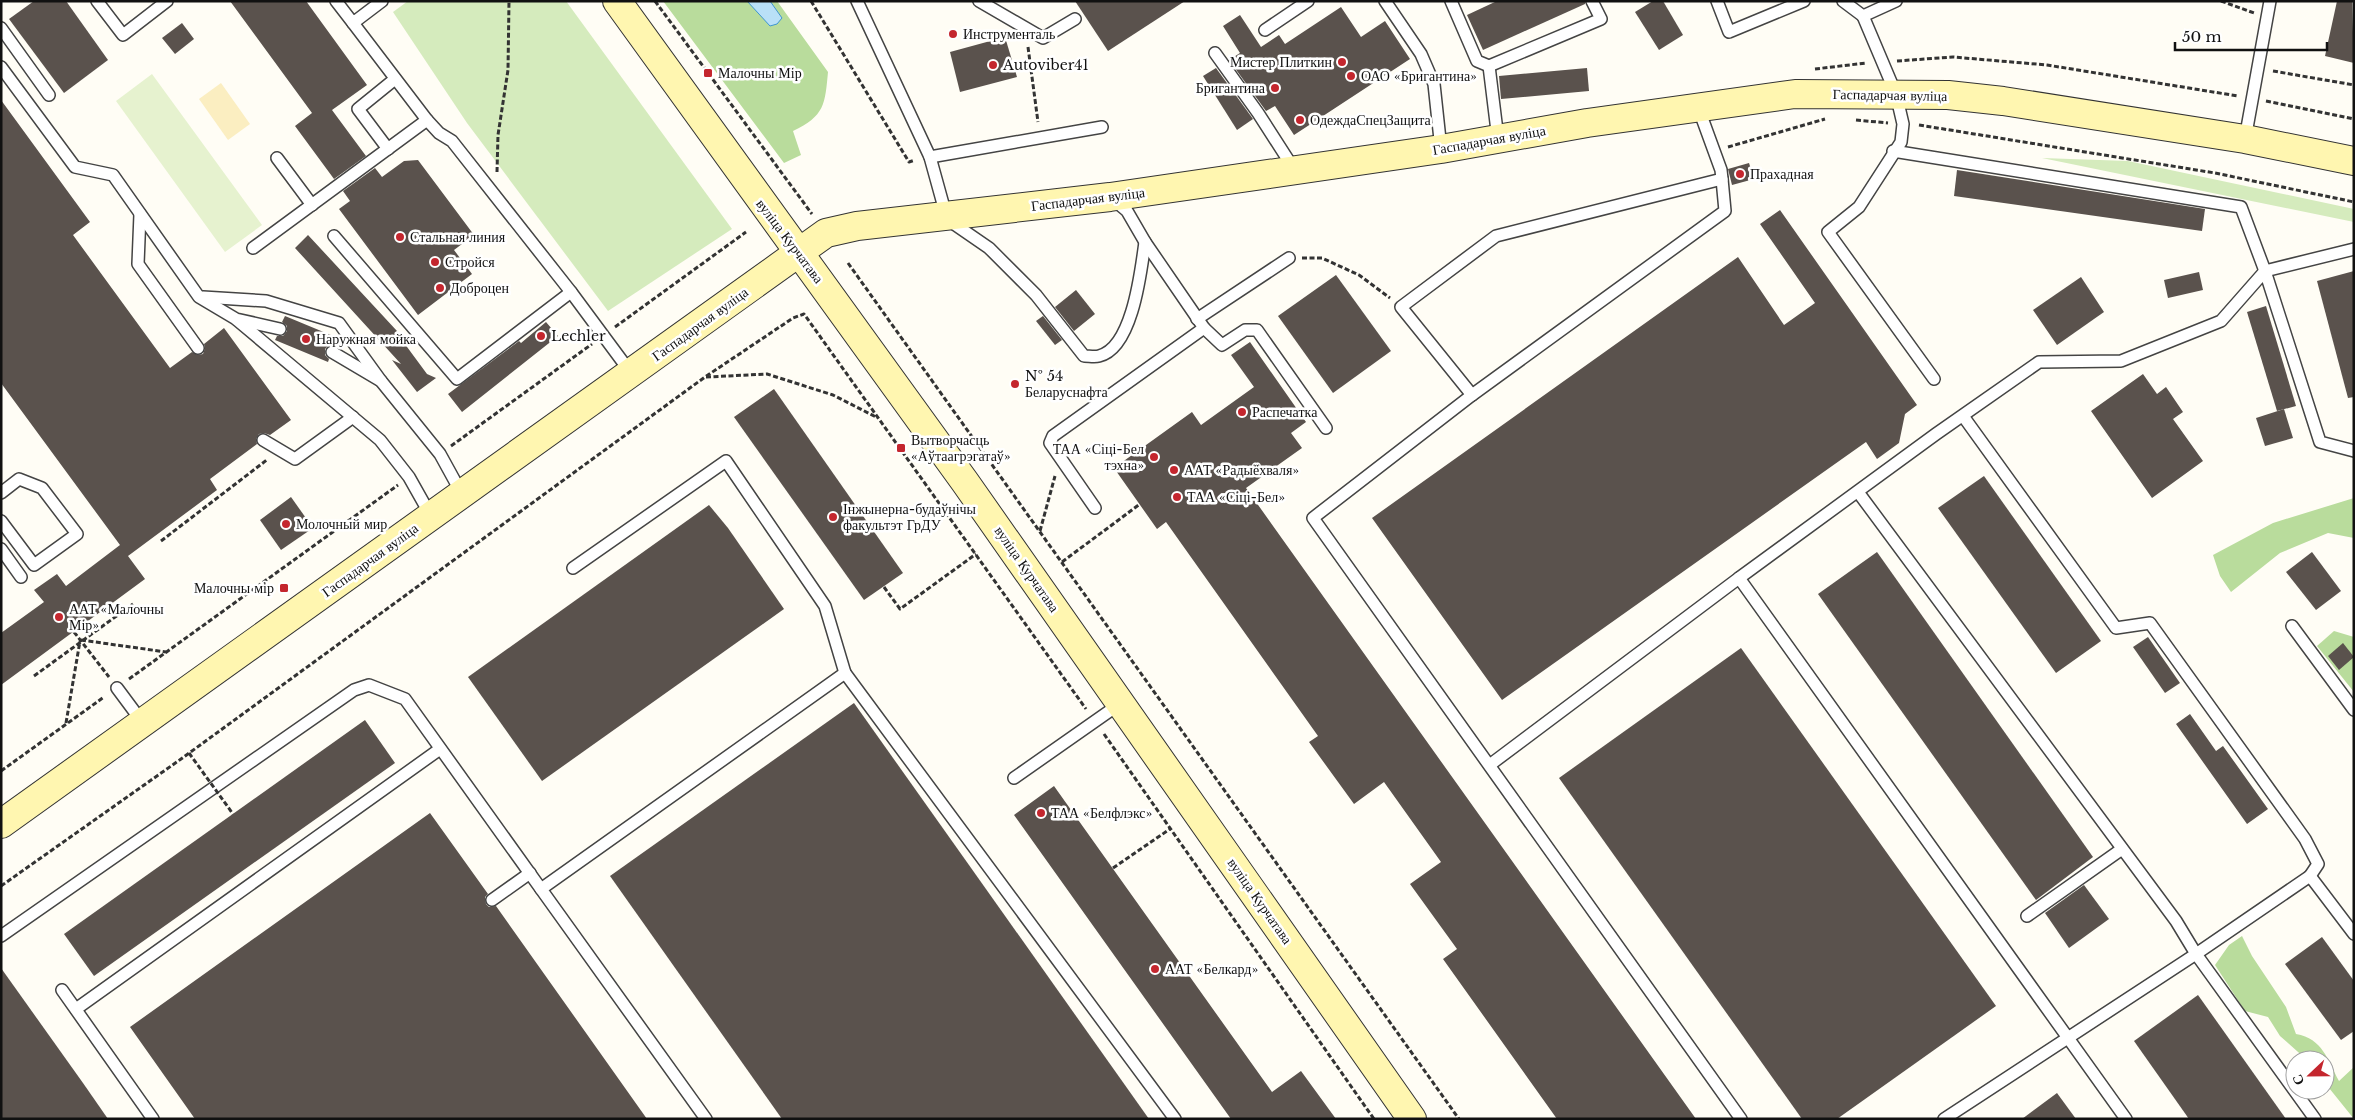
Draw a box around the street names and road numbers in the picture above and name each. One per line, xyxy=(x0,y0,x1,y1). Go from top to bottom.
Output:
street label: Гаспадарчая вуліца xyxy=(1833,85,1948,105)
street label: Гаспадарчая вуліца xyxy=(1431,121,1548,159)
street label: Гаспадарчая вуліца xyxy=(1030,183,1147,215)
street label: вуліца Курчатава xyxy=(752,195,828,287)
street label: Гаспадарчая вуліца xyxy=(648,283,752,365)
street label: Гаспадарчая вуліца xyxy=(318,519,422,601)
street label: вуліца Курчатава xyxy=(991,522,1064,616)
street label: вуліца Курчатава xyxy=(1224,854,1297,948)

